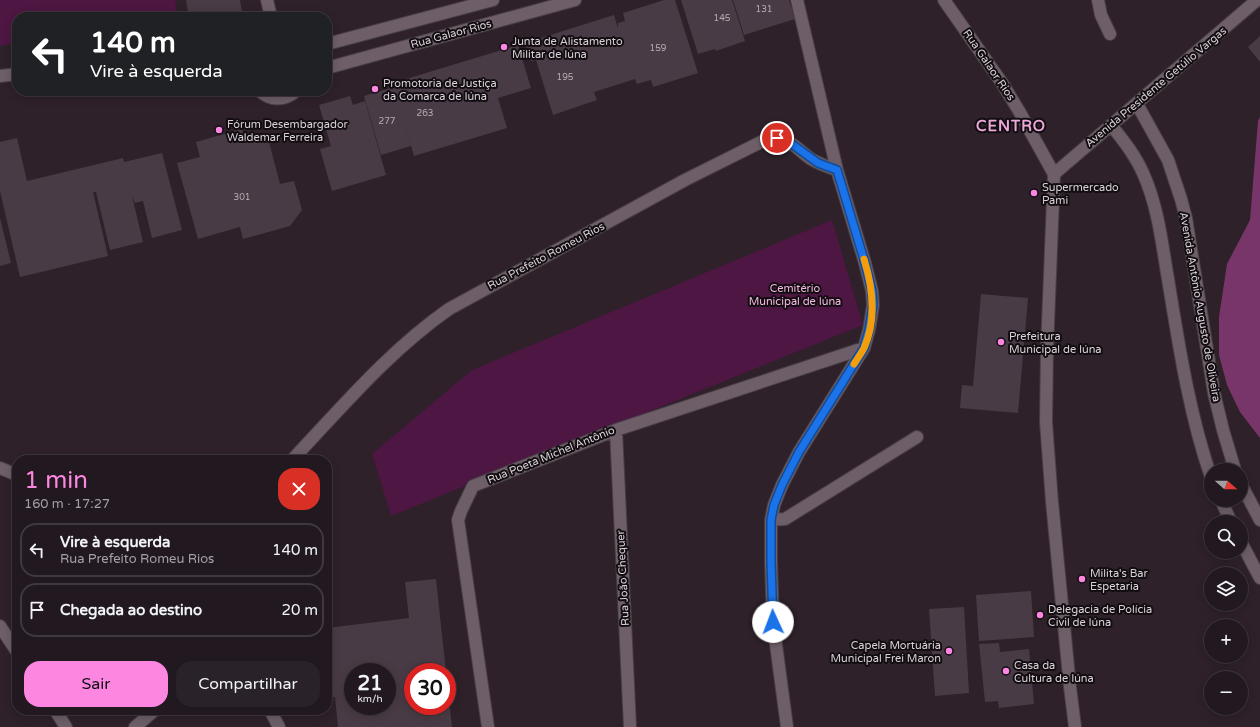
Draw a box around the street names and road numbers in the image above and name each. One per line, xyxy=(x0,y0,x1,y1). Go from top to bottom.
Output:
street label: Rua Galaor Rios xyxy=(409,17,493,51)
street label: Avenida Presidente Getúlio Vargas xyxy=(1083,24,1229,150)
street label: Rua Galaor Rios xyxy=(960,27,1018,103)
street label: Avenida Antônio Augusto de Oliveira xyxy=(1177,211,1223,403)
street label: Rua Prefeito Romeu Rios xyxy=(485,220,607,292)
street label: Rua Poeta Michel Antônio xyxy=(485,423,617,487)
street label: Rua João Chequer xyxy=(614,529,632,626)

